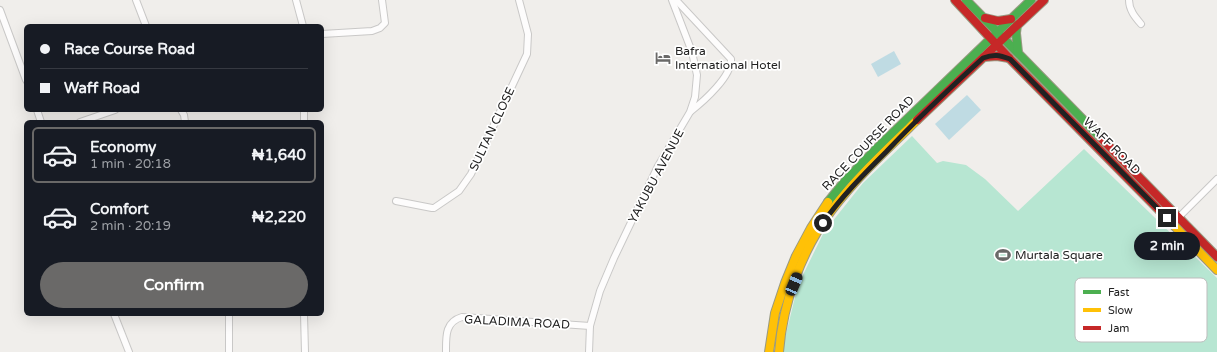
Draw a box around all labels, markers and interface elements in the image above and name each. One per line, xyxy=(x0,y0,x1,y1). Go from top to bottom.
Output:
text: Race Course Road xyxy=(64,40,195,58)
place label: Bafra International Hotel xyxy=(675,44,781,72)
hotel icon: Bafra International Hotel xyxy=(654,49,672,67)
text: Waff Road xyxy=(64,79,140,97)
street label: SULTAN CLOSE xyxy=(466,85,518,173)
street label: RACE COURSE ROAD xyxy=(819,93,917,193)
street label: WAFF ROAD xyxy=(1081,115,1143,177)
street label: YAKUBU AVENUE xyxy=(625,126,687,225)
icon: car xyxy=(42,137,78,173)
text: Economy xyxy=(90,138,156,156)
text: ₦1,640 xyxy=(252,146,306,164)
text: 1 min · 20:18 xyxy=(90,156,171,172)
icon: car xyxy=(42,199,78,235)
text: Comfort xyxy=(90,200,149,218)
text: ₦2,220 xyxy=(252,208,306,226)
route end xyxy=(1158,209,1176,227)
route start xyxy=(814,214,832,232)
text: 2 min · 20:19 xyxy=(90,218,171,234)
callout: 2 min xyxy=(1134,232,1200,260)
text: 2 min xyxy=(1150,238,1184,254)
sports icon: Murtala Square xyxy=(994,246,1012,264)
place label: Murtala Square xyxy=(1015,248,1103,262)
button: Confirm xyxy=(40,262,308,308)
car xyxy=(784,271,804,297)
legend xyxy=(1075,278,1207,342)
text: Fast xyxy=(1108,286,1129,299)
text: Slow xyxy=(1108,304,1133,317)
street label: GALADIMA ROAD xyxy=(464,312,570,332)
text: Jam xyxy=(1108,322,1129,335)

